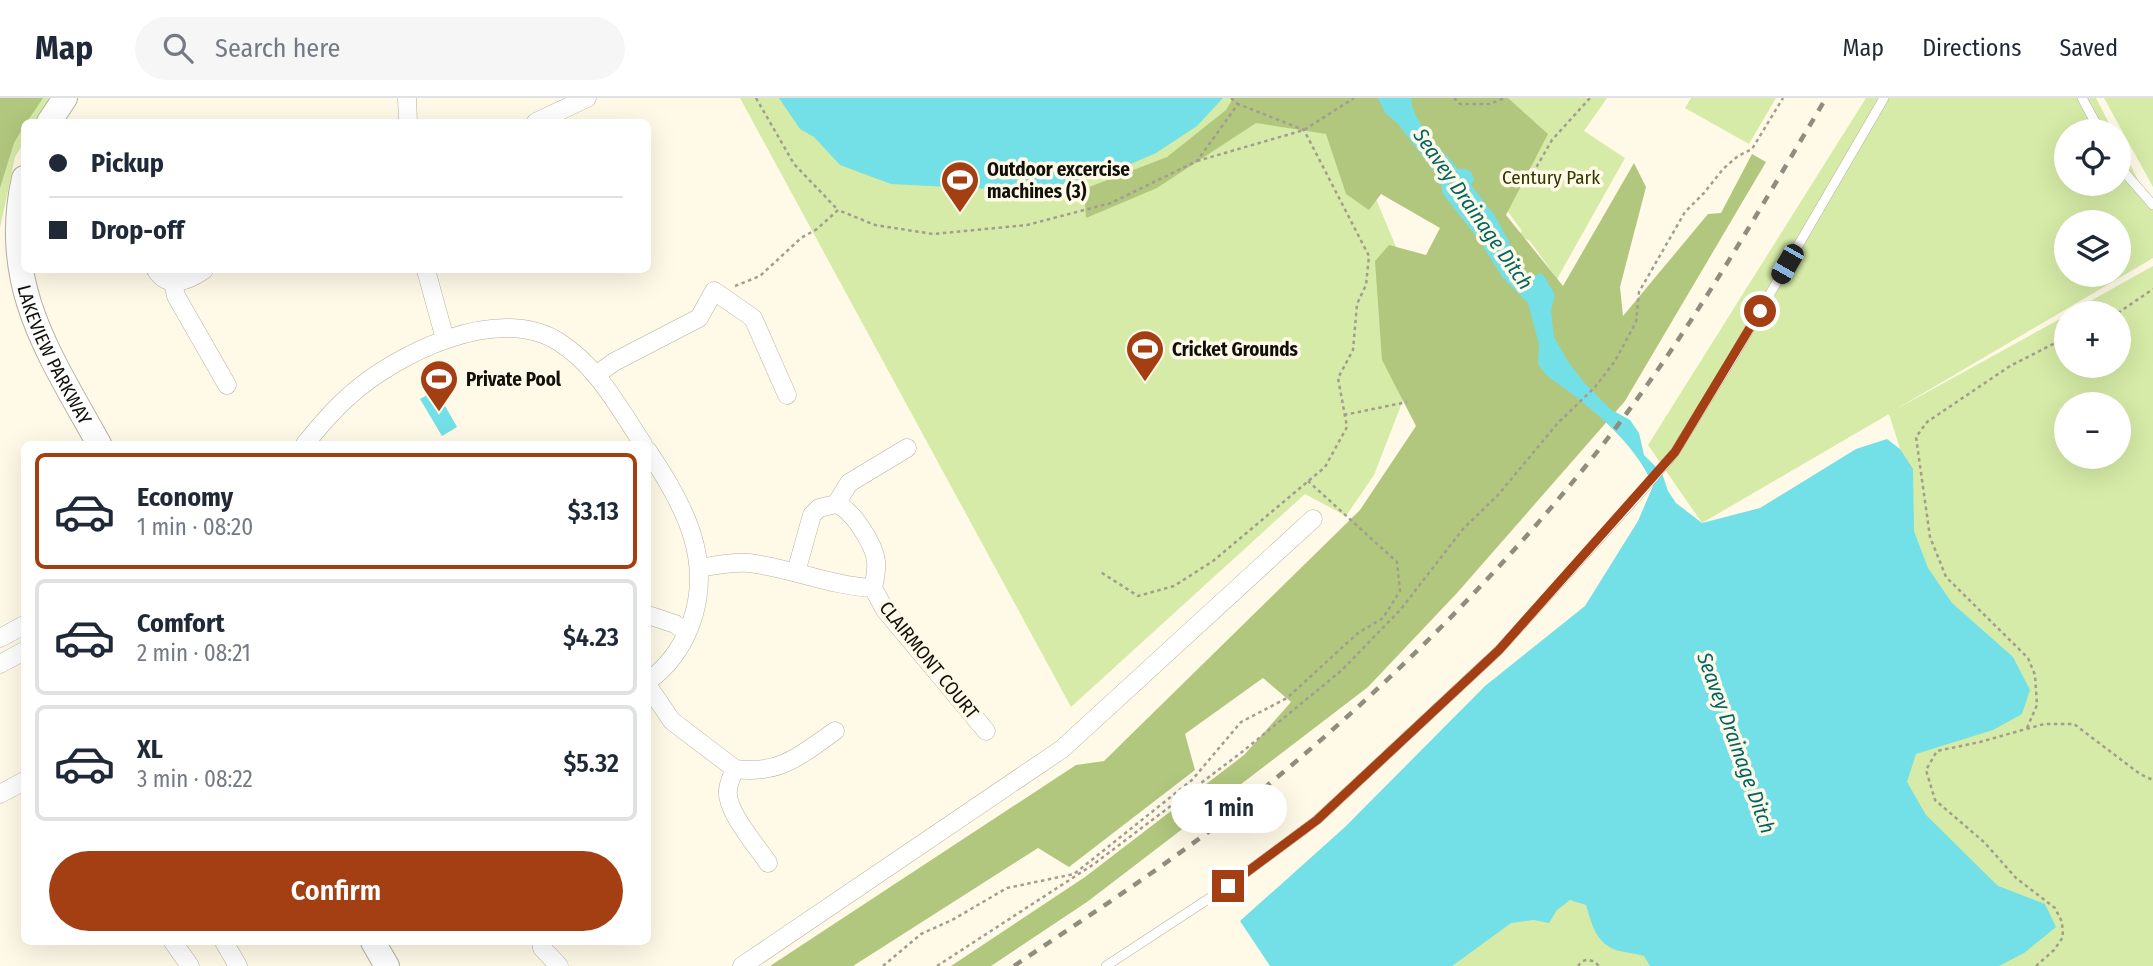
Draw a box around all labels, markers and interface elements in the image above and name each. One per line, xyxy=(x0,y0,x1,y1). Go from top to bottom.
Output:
search box xyxy=(135,17,625,80)
text: Map xyxy=(35,28,93,68)
icon: search xyxy=(159,29,197,67)
text: Search here xyxy=(215,33,340,64)
text: Map xyxy=(1843,34,1884,62)
text: Directions xyxy=(1922,34,2021,62)
text: Saved xyxy=(2059,34,2118,62)
map controls xyxy=(2054,119,2131,469)
button: locate xyxy=(2054,119,2131,196)
water label: Seavey Drainage Ditch xyxy=(1407,123,1538,295)
text: Pickup xyxy=(91,148,164,179)
place label: Outdoor excercise machines (3) xyxy=(987,158,1130,203)
sports icon: Outdoor excercise machines (3) xyxy=(939,159,981,214)
park label: Century Park xyxy=(1502,166,1600,189)
button: layers xyxy=(2054,210,2131,287)
text: Drop-off xyxy=(91,215,184,246)
car xyxy=(1768,241,1807,287)
street label: LAKEVIEW PARKWAY xyxy=(13,282,97,429)
route start xyxy=(1744,295,1776,327)
button: + xyxy=(2054,301,2131,378)
sports icon: Cricket Grounds xyxy=(1124,328,1166,383)
place label: Cricket Grounds xyxy=(1172,338,1299,361)
sports icon: Private Pool xyxy=(418,358,460,413)
place label: Private Pool xyxy=(466,368,562,391)
button: − xyxy=(2054,392,2131,469)
icon: car xyxy=(53,480,116,543)
text: Economy xyxy=(137,482,233,513)
text: $3.13 xyxy=(568,496,619,527)
text: 1 min · 08:20 xyxy=(137,513,253,541)
street label: CLAIRMONT COURT xyxy=(875,597,984,724)
icon: car xyxy=(53,606,116,669)
text: Comfort xyxy=(137,608,225,639)
text: $4.23 xyxy=(563,622,619,653)
text: 2 min · 08:21 xyxy=(137,639,251,667)
water label: Seavey Drainage Ditch xyxy=(1691,648,1781,837)
icon: car xyxy=(53,732,116,795)
text: XL xyxy=(137,734,163,765)
text: $5.32 xyxy=(563,748,619,779)
text: 3 min · 08:22 xyxy=(137,765,253,793)
callout: 1 min xyxy=(1170,784,1286,834)
text: 1 min xyxy=(1204,794,1254,822)
button: Confirm xyxy=(49,851,623,931)
route end xyxy=(1212,870,1244,902)

